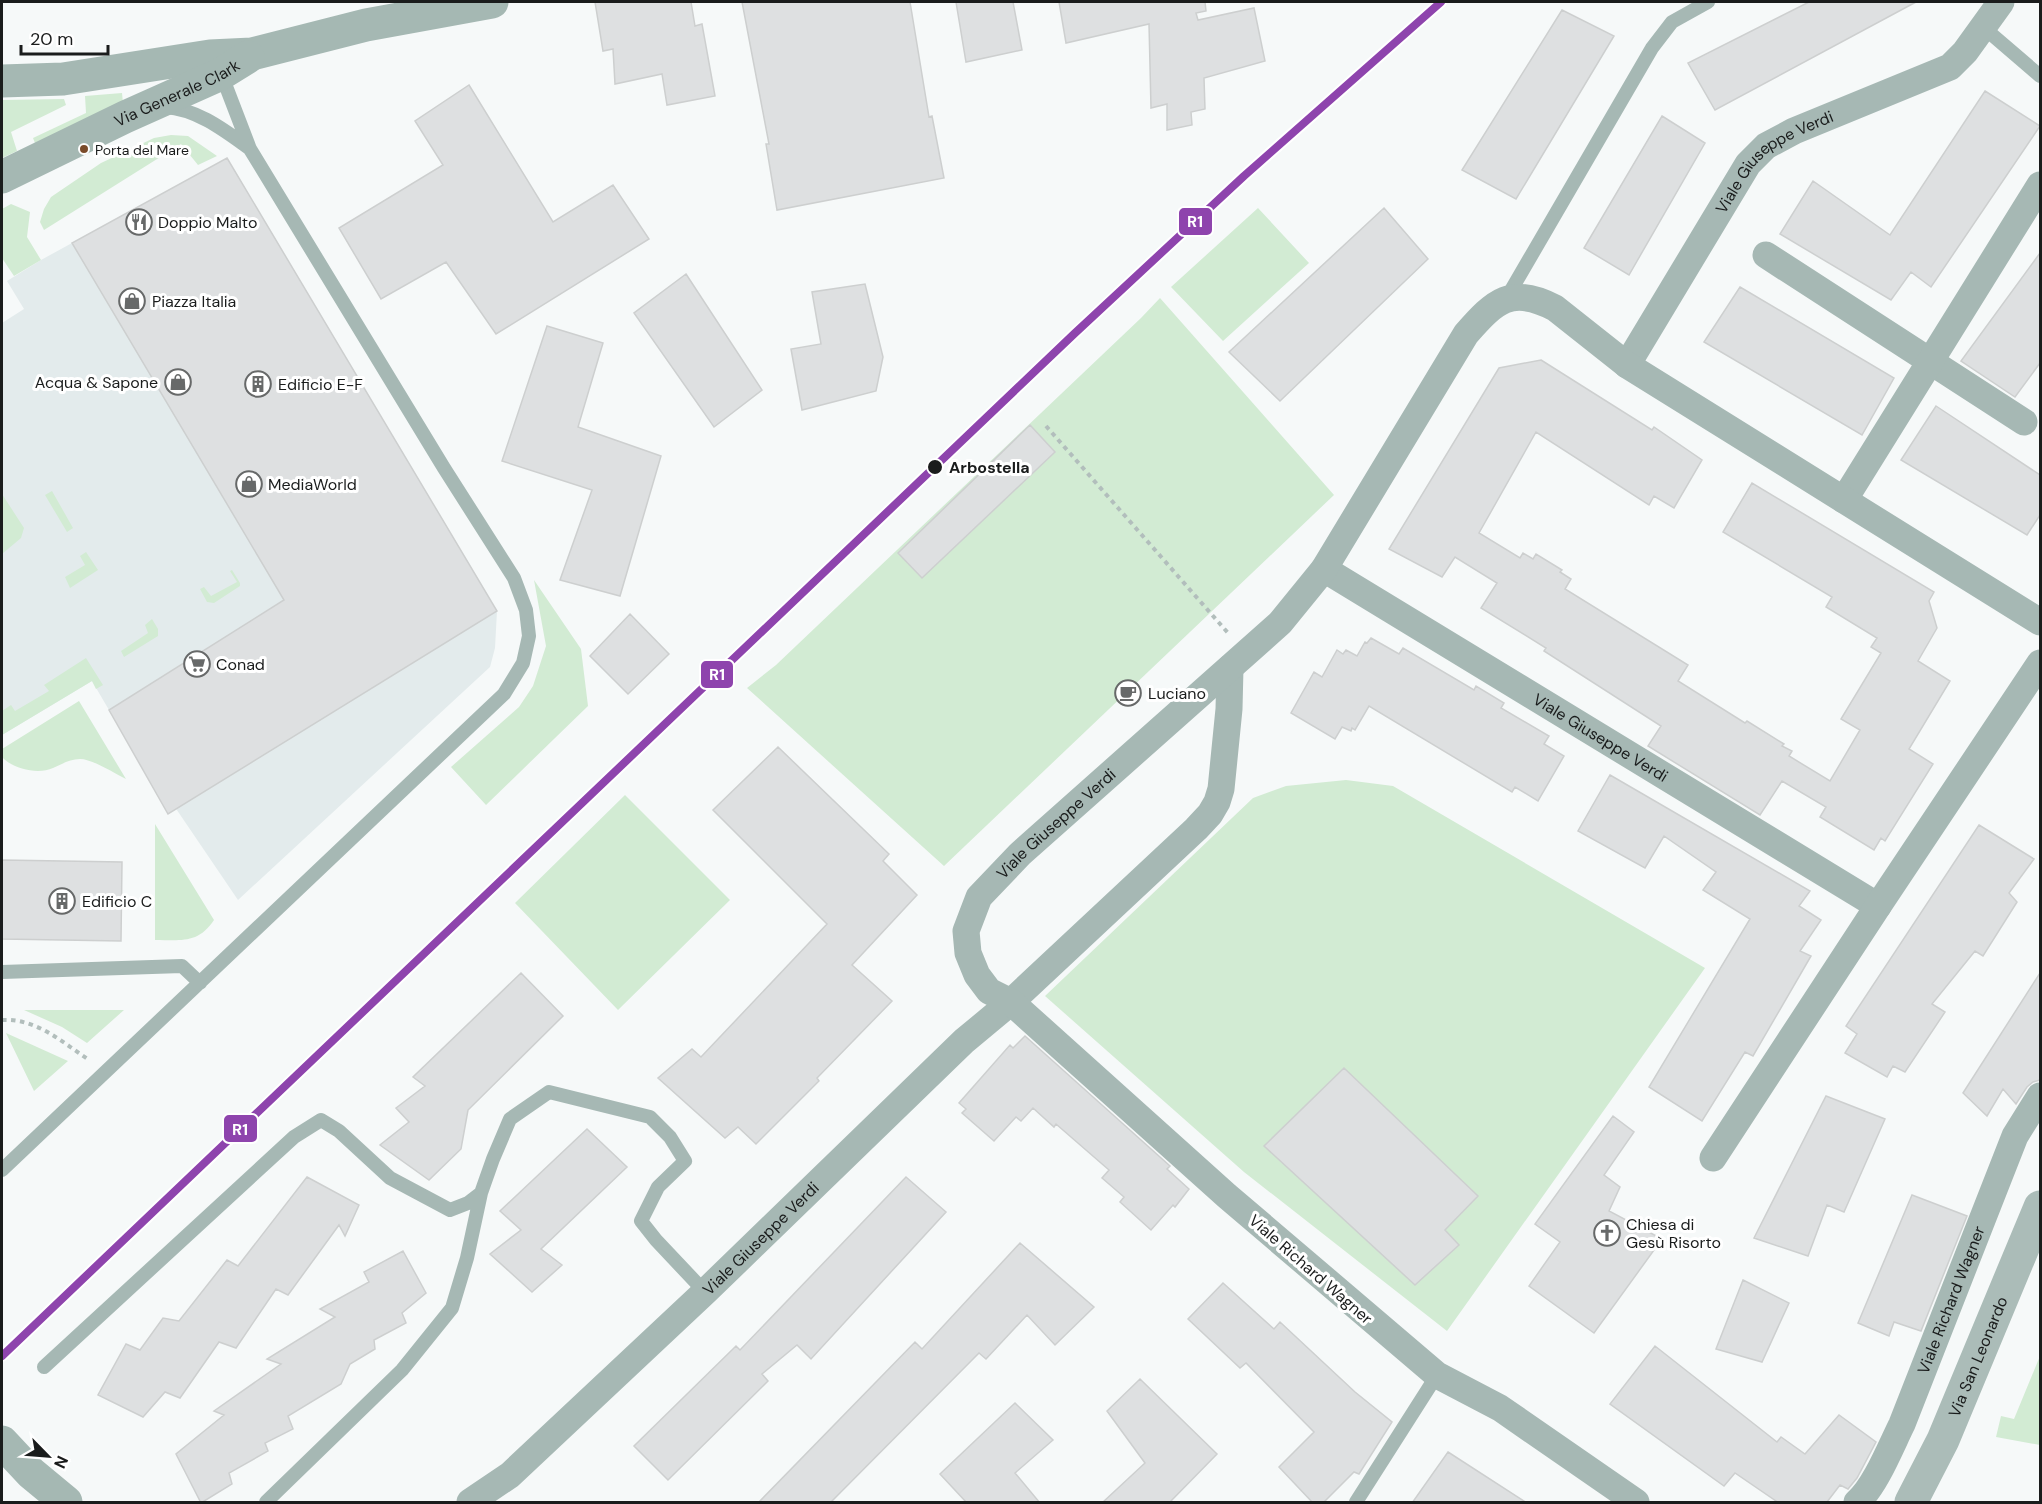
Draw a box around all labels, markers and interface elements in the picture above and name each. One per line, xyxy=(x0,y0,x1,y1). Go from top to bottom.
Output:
scale bar xyxy=(21,18,108,56)
text: 20 m xyxy=(30,27,73,51)
street label: Via Generale Clark xyxy=(111,55,244,132)
street label: Viale Giuseppe Verdi xyxy=(1711,106,1836,217)
place label: Porta del Mare xyxy=(95,141,189,159)
marker: Porta del Mare xyxy=(78,143,90,155)
restaurant icon: Doppio Malto xyxy=(124,207,154,237)
line badge: R1 xyxy=(1178,207,1213,236)
text: R1 xyxy=(1187,211,1203,232)
place label: Doppio Malto xyxy=(158,212,257,233)
shop icon: Piazza Italia xyxy=(117,286,147,316)
place label: Piazza Italia xyxy=(152,291,236,312)
shop icon: Acqua & Sapone xyxy=(163,367,193,397)
building icon: Edificio E-F xyxy=(243,369,273,399)
place label: Acqua & Sapone xyxy=(35,372,158,393)
place label: Edificio E-F xyxy=(278,374,363,395)
place label: Arbostella xyxy=(949,457,1030,478)
marker: Arbostella xyxy=(926,458,944,476)
shop icon: MediaWorld xyxy=(234,469,264,499)
place label: MediaWorld xyxy=(268,474,357,495)
supermarket icon: Conad xyxy=(182,649,212,679)
place label: Conad xyxy=(216,654,265,675)
line badge: R1 xyxy=(700,660,734,689)
text: R1 xyxy=(709,664,725,685)
cafe icon: Luciano xyxy=(1113,678,1143,708)
place label: Luciano xyxy=(1148,683,1206,704)
street label: Viale Giuseppe Verdi xyxy=(1529,689,1672,787)
street label: Viale Giuseppe Verdi xyxy=(992,764,1120,883)
building icon: Edificio C xyxy=(47,886,77,916)
place label: Edificio C xyxy=(82,891,152,912)
line badge: R1 xyxy=(223,1114,258,1143)
text: R1 xyxy=(232,1119,248,1140)
street label: Viale Giuseppe Verdi xyxy=(698,1177,824,1300)
street label: Viale Richard Wagner xyxy=(1245,1210,1377,1329)
place label: Chiesa di Gesù Risorto xyxy=(1626,1214,1721,1253)
church icon: Chiesa di Gesù Risorto xyxy=(1592,1218,1622,1248)
street label: Viale Richard Wagner xyxy=(1913,1223,1990,1377)
street label: Via San Leonardo xyxy=(1944,1293,2013,1420)
north arrow xyxy=(18,1426,78,1486)
text: N xyxy=(49,1452,73,1472)

